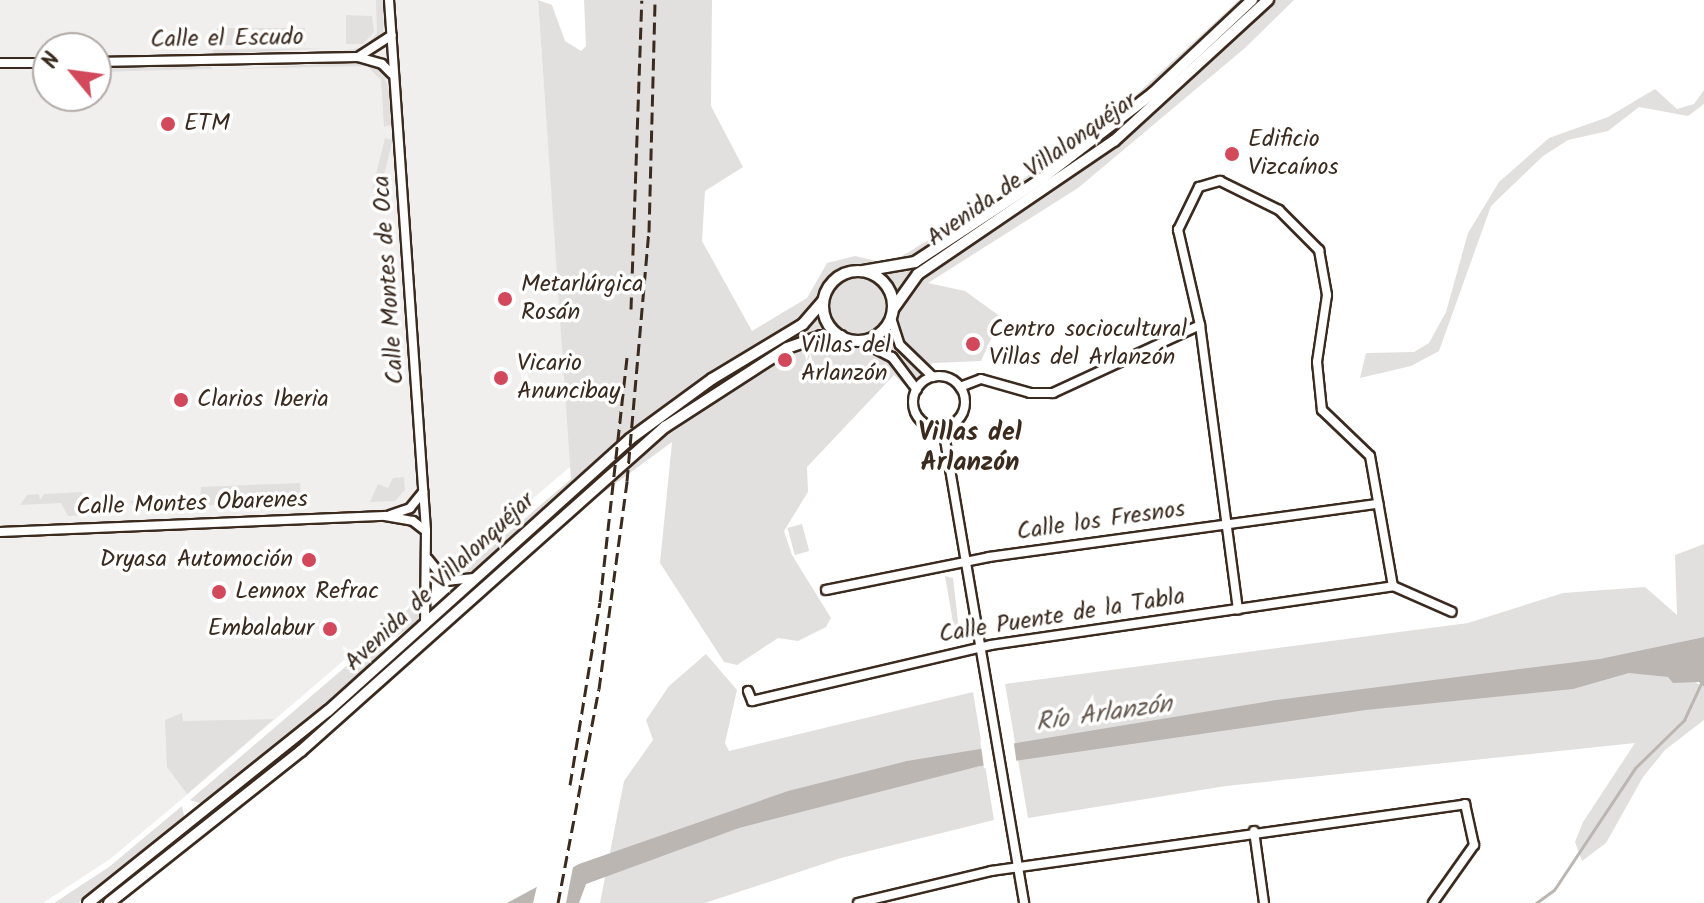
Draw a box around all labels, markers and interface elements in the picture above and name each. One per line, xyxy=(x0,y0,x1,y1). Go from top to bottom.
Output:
street label: Calle el Escudo xyxy=(150,23,304,55)
north arrow xyxy=(32,32,112,112)
text: N xyxy=(34,47,71,76)
street label: Avenida de Villalonquéjar xyxy=(922,87,1142,253)
place label: ETM xyxy=(184,110,230,138)
marker: ETM xyxy=(159,115,177,133)
place label: Edificio Vizcaínos xyxy=(1248,126,1339,182)
marker: Edificio Vizcaínos xyxy=(1223,145,1241,163)
street label: Calle Montes de Oca xyxy=(367,175,411,385)
place label: Metarlúrgica Rosán xyxy=(521,271,644,327)
marker: Metarlúrgica Rosán xyxy=(496,290,514,308)
place label: Centro sociocultural Villas del Arlanzón xyxy=(989,316,1187,372)
place label: Villas del Arlanzón xyxy=(801,332,891,388)
marker: Centro sociocultural Villas del Arlanzón xyxy=(964,335,982,353)
place label: Vicario Anuncibay xyxy=(517,350,620,406)
marker: Villas del Arlanzón xyxy=(776,351,794,369)
marker: Vicario Anuncibay xyxy=(492,369,510,387)
place label: Clarios Iberia xyxy=(197,386,329,414)
marker: Clarios Iberia xyxy=(172,391,190,409)
district label: Villas del Arlanzón xyxy=(918,418,1022,480)
street label: Calle Montes Obarenes xyxy=(76,486,308,522)
street label: Avenida de Villalonquéjar xyxy=(339,487,541,677)
street label: Calle los Fresnos xyxy=(1015,495,1187,547)
place label: Dryasa Automoción xyxy=(100,546,293,574)
marker: Dryasa Automoción xyxy=(300,551,318,569)
place label: Lennox Refrac xyxy=(235,578,379,606)
street label: Calle Puente de la Tabla xyxy=(937,582,1187,650)
marker: Lennox Refrac xyxy=(210,583,228,601)
place label: Embalabur xyxy=(208,615,314,643)
marker: Embalabur xyxy=(321,620,339,638)
water label: Río Arlanzón xyxy=(1034,690,1174,740)

